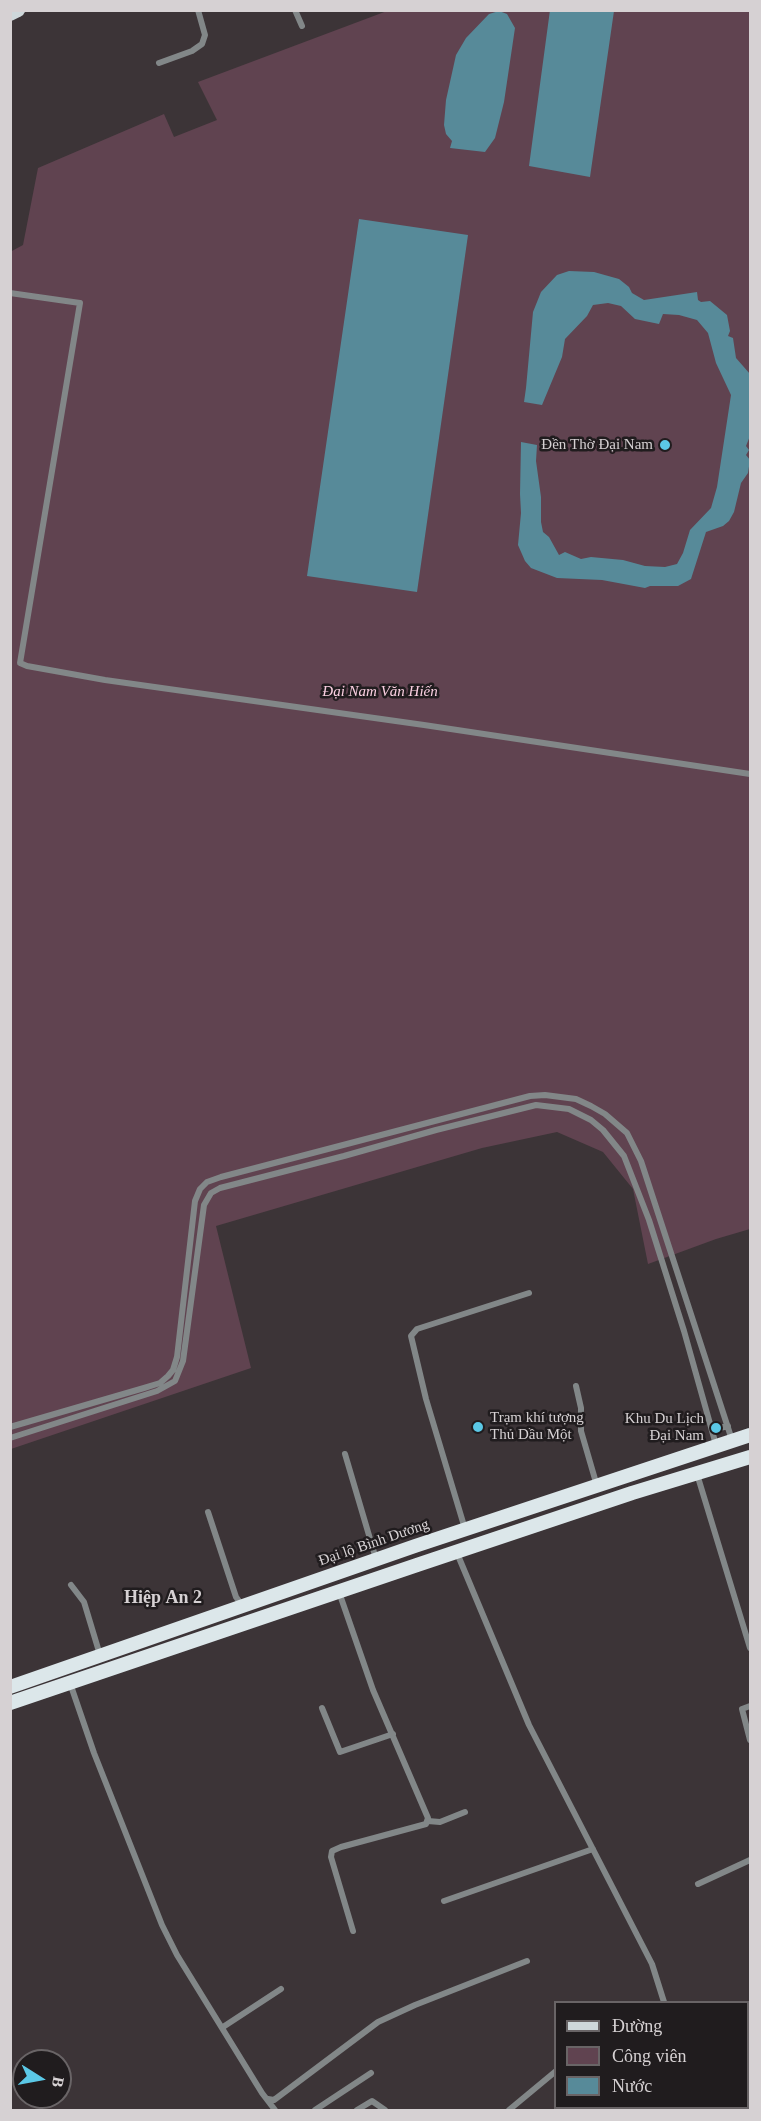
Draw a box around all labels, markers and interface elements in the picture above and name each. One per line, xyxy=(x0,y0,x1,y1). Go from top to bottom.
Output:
place label: Đền Thờ Đại Nam xyxy=(541,436,653,454)
marker: Đền Thờ Đại Nam xyxy=(658,438,672,452)
park label: Đại Nam Văn Hiến xyxy=(322,683,438,701)
place label: Trạm khí tượng Thủ Dầu Một xyxy=(490,1409,584,1444)
place label: Khu Du Lịch Đại Nam xyxy=(625,1410,704,1445)
marker: Trạm khí tượng Thủ Dầu Một xyxy=(471,1420,485,1434)
marker: Khu Du Lịch Đại Nam xyxy=(709,1421,723,1435)
street label: Đại lộ Bình Dương xyxy=(316,1516,432,1570)
district label: Hiệp An 2 xyxy=(124,1587,202,1609)
legend xyxy=(554,2001,749,2109)
text: Đường xyxy=(612,2016,662,2036)
text: Công viên xyxy=(612,2046,687,2066)
north arrow xyxy=(12,2049,72,2109)
text: B xyxy=(49,2075,68,2089)
text: Nước xyxy=(612,2076,652,2096)

